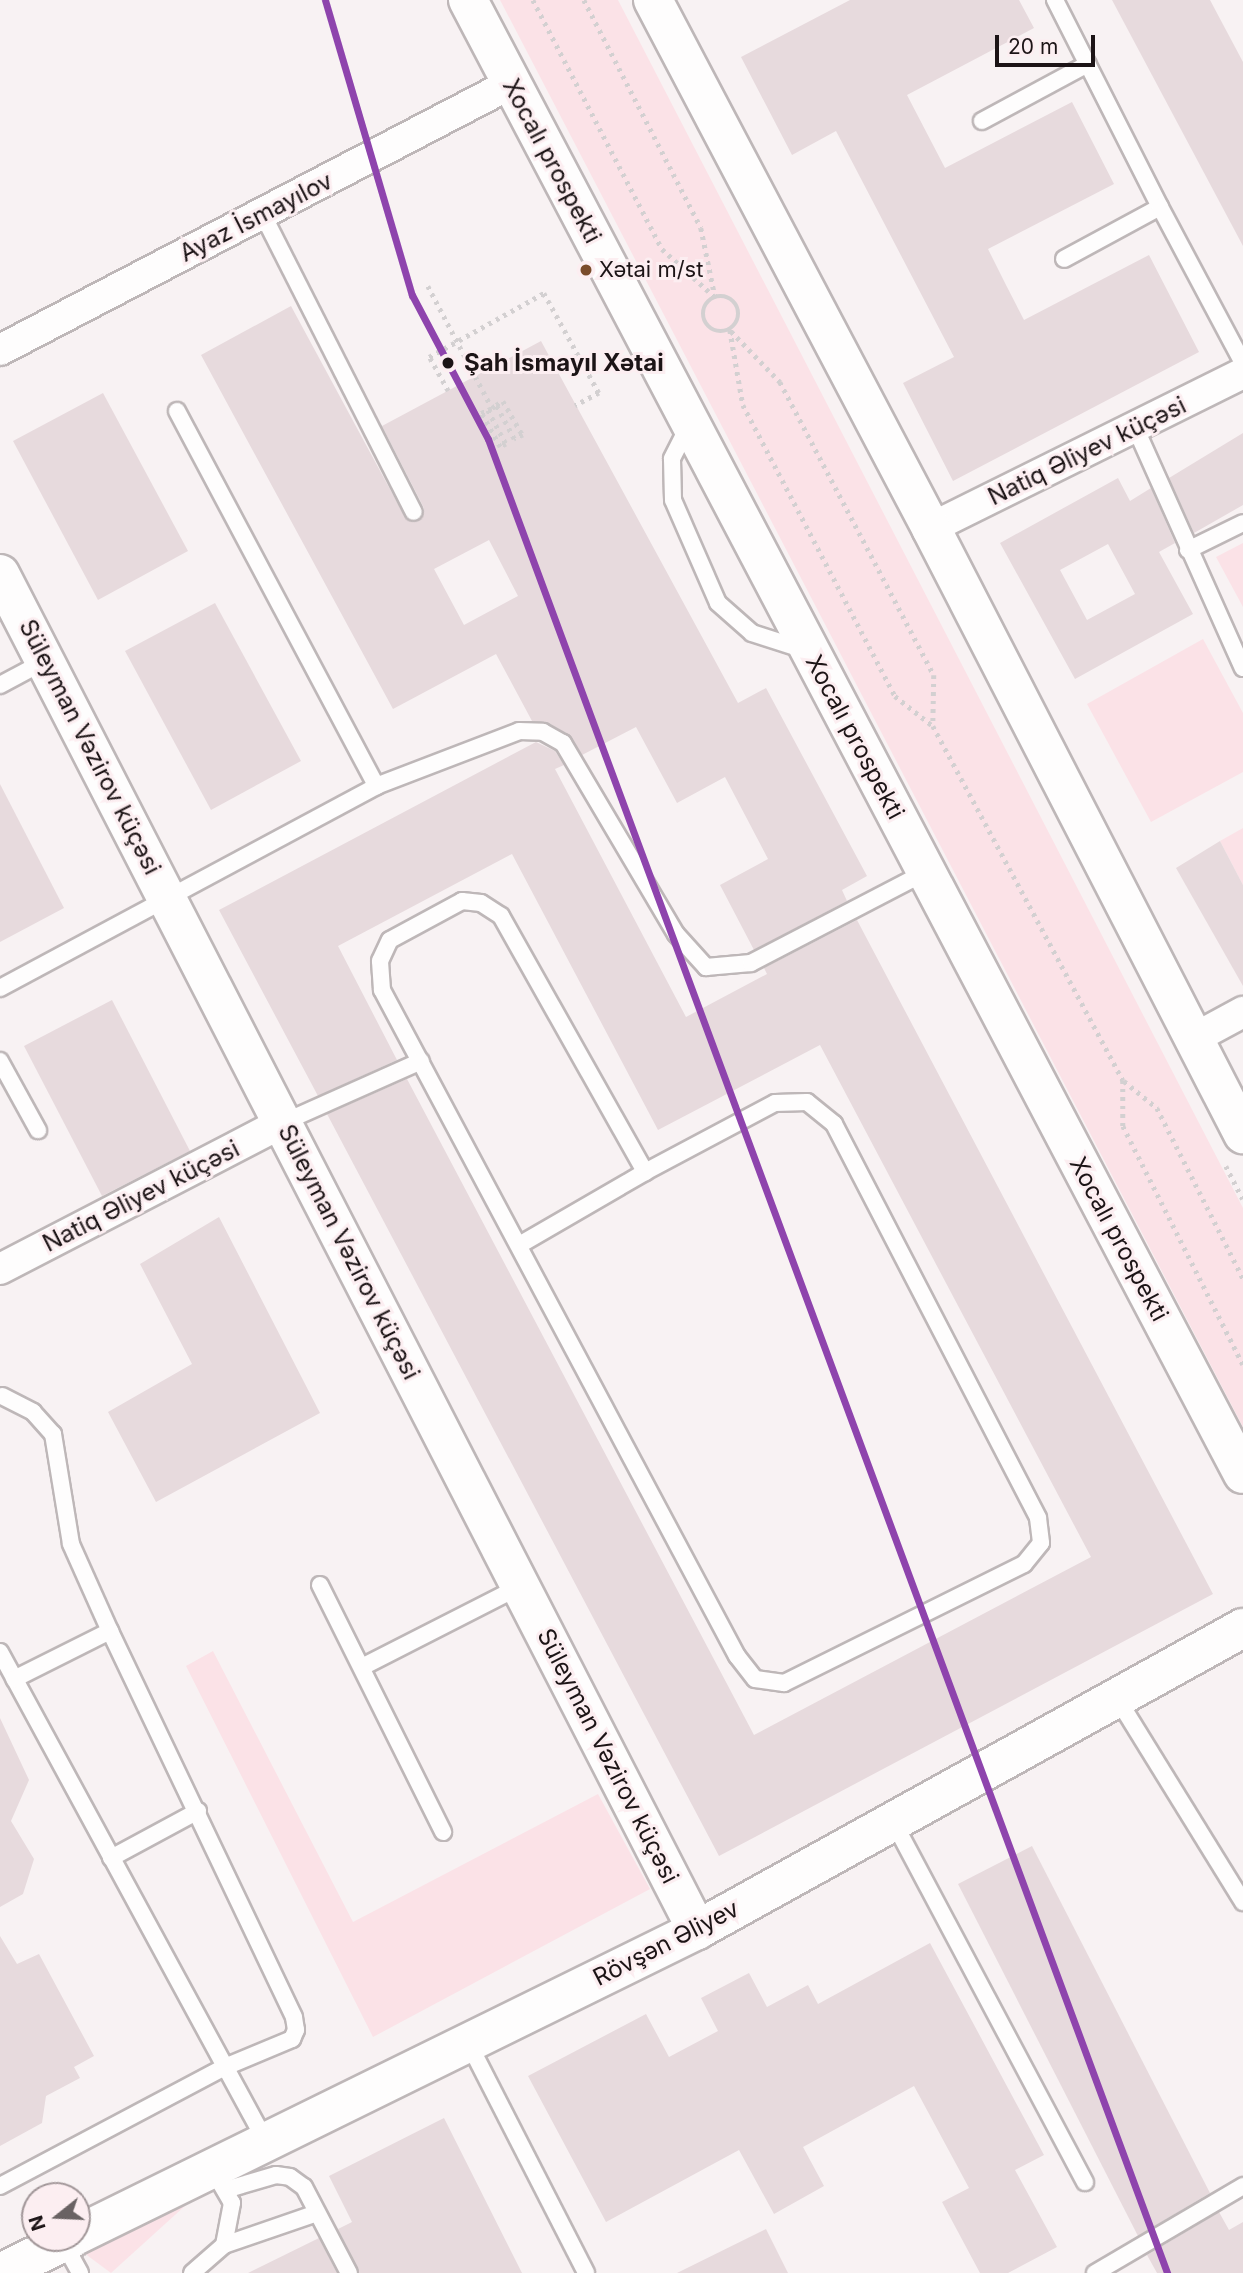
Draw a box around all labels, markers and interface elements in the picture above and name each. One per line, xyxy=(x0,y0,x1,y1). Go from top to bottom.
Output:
scale bar xyxy=(998,21,1098,65)
text: 20 m xyxy=(1008,34,1058,59)
street label: Xocalı prospekti xyxy=(497,74,607,248)
street label: Ayaz İsmayılov xyxy=(175,166,337,268)
place label: Xətai m/st xyxy=(599,257,703,283)
marker: Xətai m/st xyxy=(579,263,593,277)
place label: Şah İsmayıl Xətai xyxy=(464,349,664,377)
marker: Şah İsmayıl Xətai xyxy=(438,353,458,373)
street label: Natiq Əliyev küçəsi xyxy=(983,391,1191,511)
street label: Süleyman Vəzirov küçəsi xyxy=(13,615,167,879)
street label: Xocalı prospekti xyxy=(800,650,910,824)
street label: Süleyman Vəzirov küçəsi xyxy=(272,1120,426,1384)
street label: Natiq Əliyev küçəsi xyxy=(38,1134,244,1258)
street label: Xocalı prospekti xyxy=(1064,1152,1174,1326)
street label: Süleyman Vəzirov küçəsi xyxy=(531,1624,685,1888)
street label: Rövşən Əliyev xyxy=(588,1894,744,1992)
north arrow xyxy=(21,2182,91,2252)
text: N xyxy=(24,2213,51,2233)

